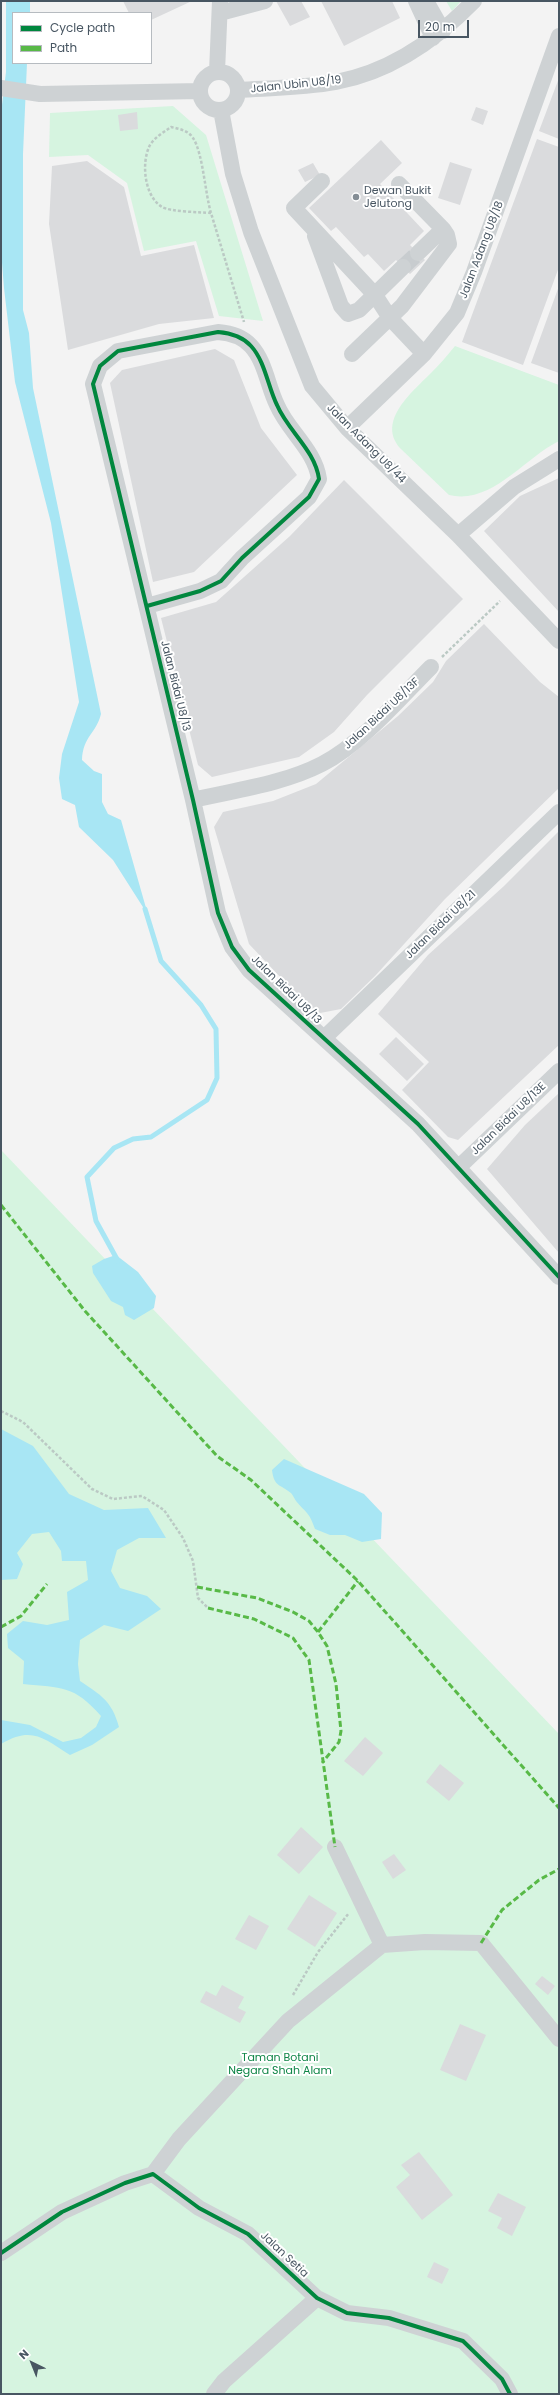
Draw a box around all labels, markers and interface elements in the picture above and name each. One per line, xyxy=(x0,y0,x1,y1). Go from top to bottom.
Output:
legend xyxy=(12,12,152,64)
scale bar xyxy=(420,12,471,38)
text: 20 m xyxy=(425,18,455,35)
text: Cycle path xyxy=(50,19,115,36)
text: Path xyxy=(50,39,77,56)
street label: Jalan Ubin U8/19 xyxy=(250,74,342,96)
place label: Dewan Bukit Jelutong xyxy=(364,184,431,210)
marker: Dewan Bukit Jelutong xyxy=(351,192,361,202)
street label: Jalan Adang U8/18 xyxy=(457,199,507,301)
street label: Jalan Adang U8/44 xyxy=(324,402,408,486)
street label: Jalan Bidai U8/13 xyxy=(157,639,193,733)
street label: Jalan Bidai U8/13F xyxy=(341,676,423,752)
street label: Jalan Bidai U8/21 xyxy=(403,888,479,962)
street label: Jalan Bidai U8/13 xyxy=(248,953,324,1027)
street label: Jalan Bidai U8/13E xyxy=(469,1080,549,1158)
park label: Taman Botani Negara Shah Alam xyxy=(228,2051,332,2077)
street label: Jalan Setia xyxy=(257,2229,311,2281)
north arrow xyxy=(12,2343,52,2383)
text: N xyxy=(15,2346,32,2363)

